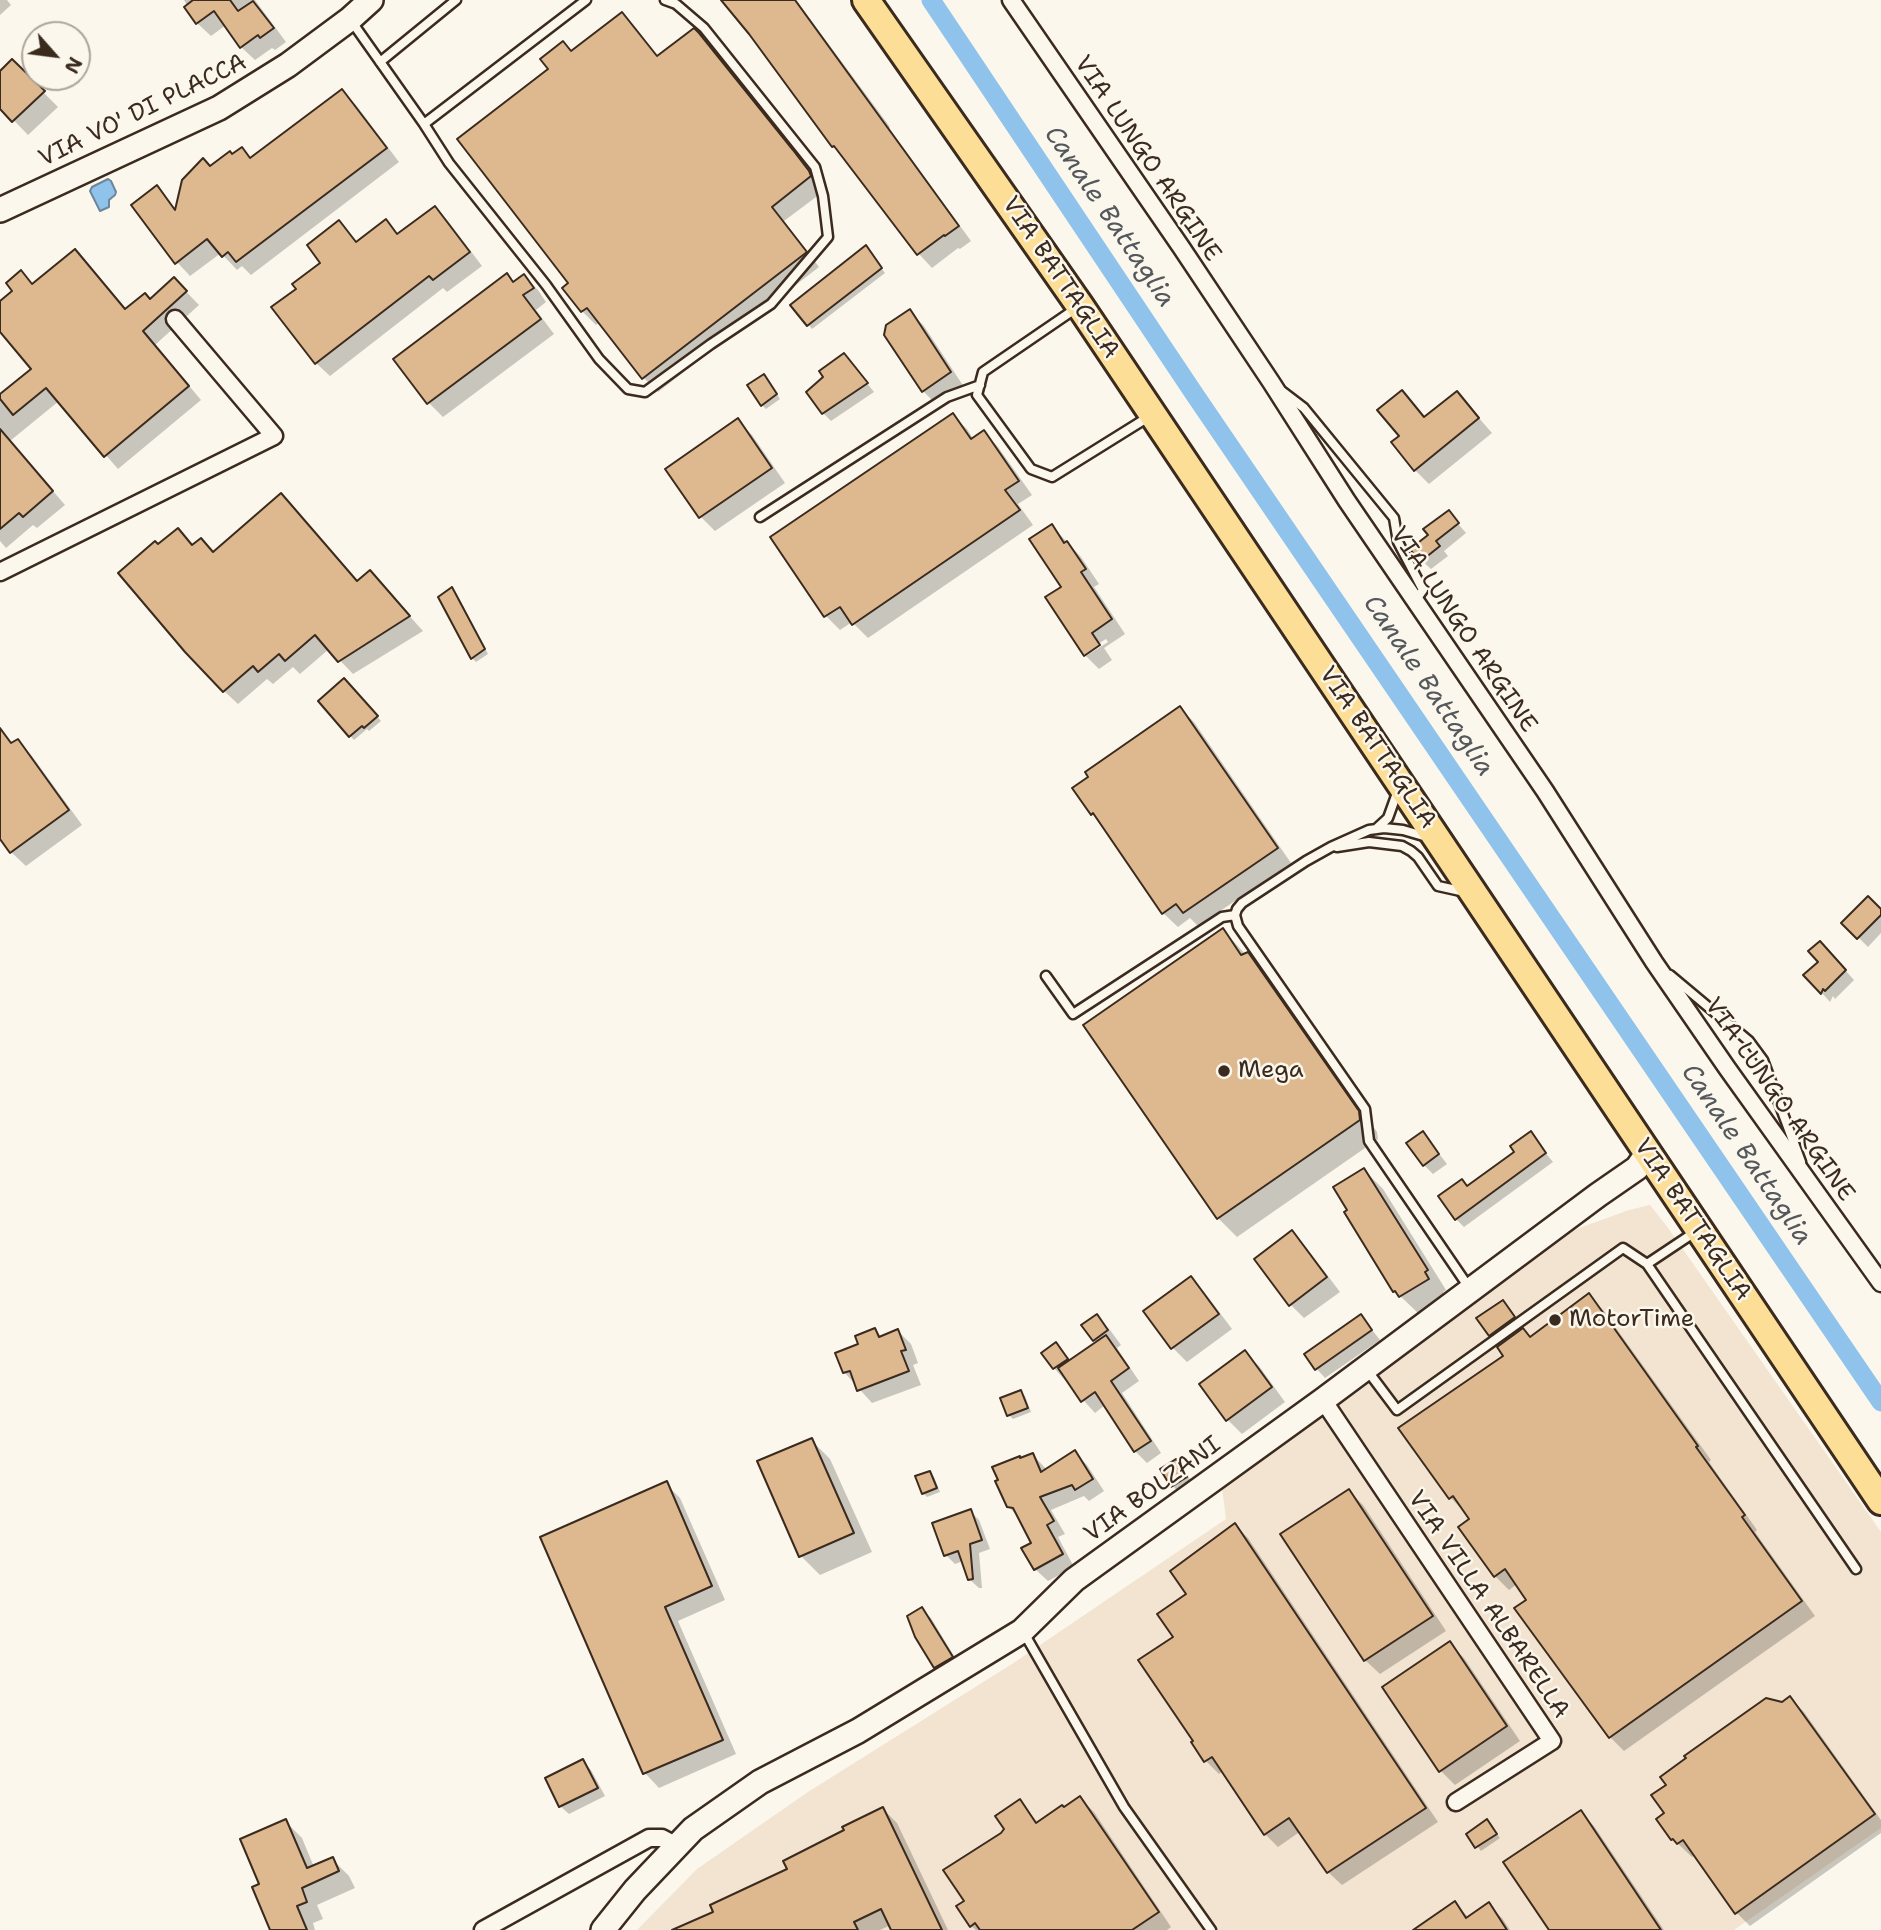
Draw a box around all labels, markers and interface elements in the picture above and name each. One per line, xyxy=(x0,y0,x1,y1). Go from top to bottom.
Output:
north arrow xyxy=(21,21,91,91)
street label: VIA VO' DI PLACCA xyxy=(35,48,251,174)
street label: VIA LUNGO ARGINE xyxy=(1067,51,1227,267)
text: N xyxy=(59,53,88,78)
water label: Canale Battaglia xyxy=(1037,120,1181,314)
street label: VIA BATTAGLIA xyxy=(995,192,1125,364)
street label: VIA LUNGO ARGINE xyxy=(1383,522,1543,738)
water label: Canale Battaglia xyxy=(1356,589,1500,783)
street label: VIA BATTAGLIA xyxy=(1312,662,1442,834)
street label: VIA LUNGO ARGINE xyxy=(1698,993,1860,1207)
place label: Mega xyxy=(1238,1057,1304,1085)
water label: Canale Battaglia xyxy=(1674,1058,1818,1252)
marker: Mega xyxy=(1216,1063,1232,1079)
street label: VIA BATTAGLIA xyxy=(1627,1134,1757,1306)
place label: MotorTime xyxy=(1569,1306,1694,1334)
marker: MotorTime xyxy=(1547,1312,1563,1328)
street label: VIA BOLZANI xyxy=(1079,1431,1227,1549)
street label: VIA VILLA ALBARELLA xyxy=(1401,1486,1575,1724)

